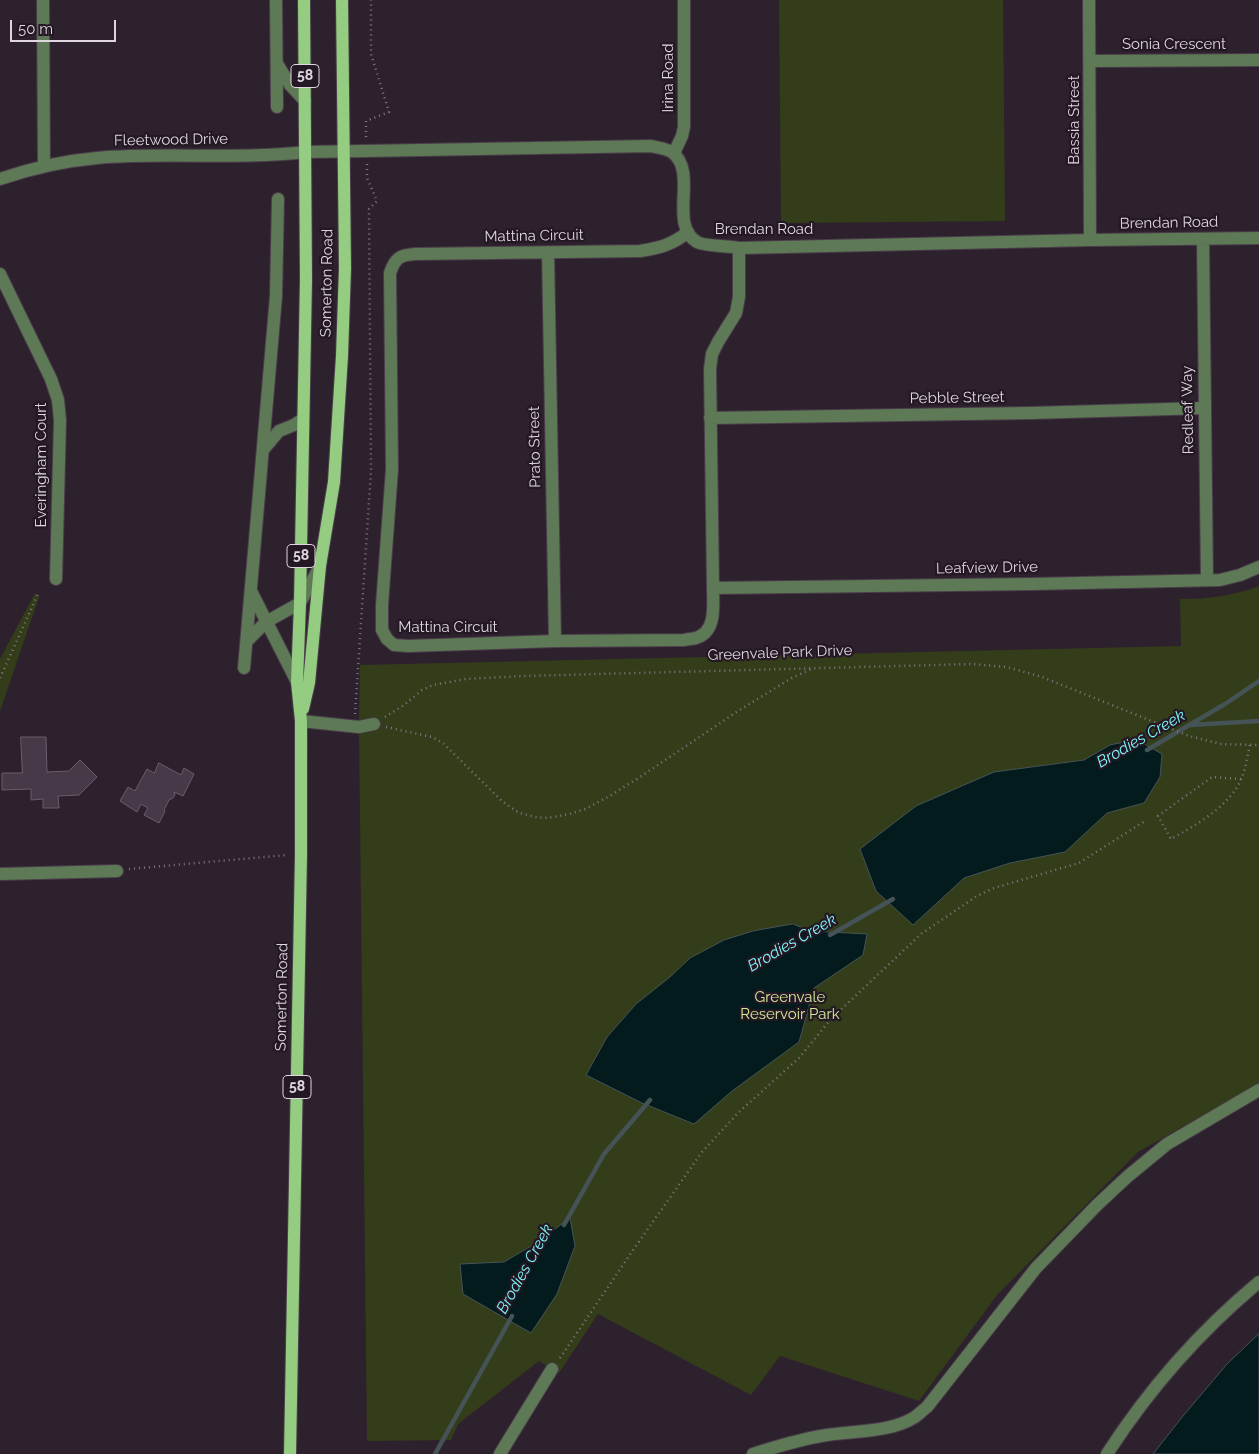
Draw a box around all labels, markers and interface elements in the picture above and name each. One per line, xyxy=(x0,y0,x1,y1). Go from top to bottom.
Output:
scale bar xyxy=(12,10,119,42)
text: 50 m xyxy=(18,20,53,38)
street label: Sonia Crescent xyxy=(1122,35,1226,53)
street label: Irina Road xyxy=(659,44,677,112)
road number: 58 xyxy=(291,64,319,88)
street label: Bassia Street xyxy=(1065,75,1083,165)
street label: Fleetwood Drive xyxy=(114,130,228,150)
street label: Brendan Road xyxy=(1120,213,1218,233)
street label: Brendan Road xyxy=(715,220,813,238)
street label: Mattina Circuit xyxy=(484,226,584,246)
street label: Somerton Road xyxy=(317,229,337,337)
street label: Redleaf Way xyxy=(1178,366,1198,454)
street label: Pebble Street xyxy=(909,388,1005,408)
street label: Everingham Court xyxy=(32,403,50,527)
street label: Prato Street xyxy=(525,406,545,488)
road number: 58 xyxy=(287,544,315,568)
street label: Leafview Drive xyxy=(936,558,1038,578)
street label: Mattina Circuit xyxy=(398,618,498,636)
street label: Greenvale Park Drive xyxy=(707,641,853,665)
water label: Brodies Creek xyxy=(1093,706,1189,772)
water label: Brodies Creek xyxy=(744,910,840,976)
street label: Somerton Road xyxy=(272,943,292,1051)
park label: Greenvale Reservoir Park xyxy=(740,988,840,1023)
road number: 58 xyxy=(283,1076,311,1098)
water label: Brodies Creek xyxy=(493,1221,557,1317)

